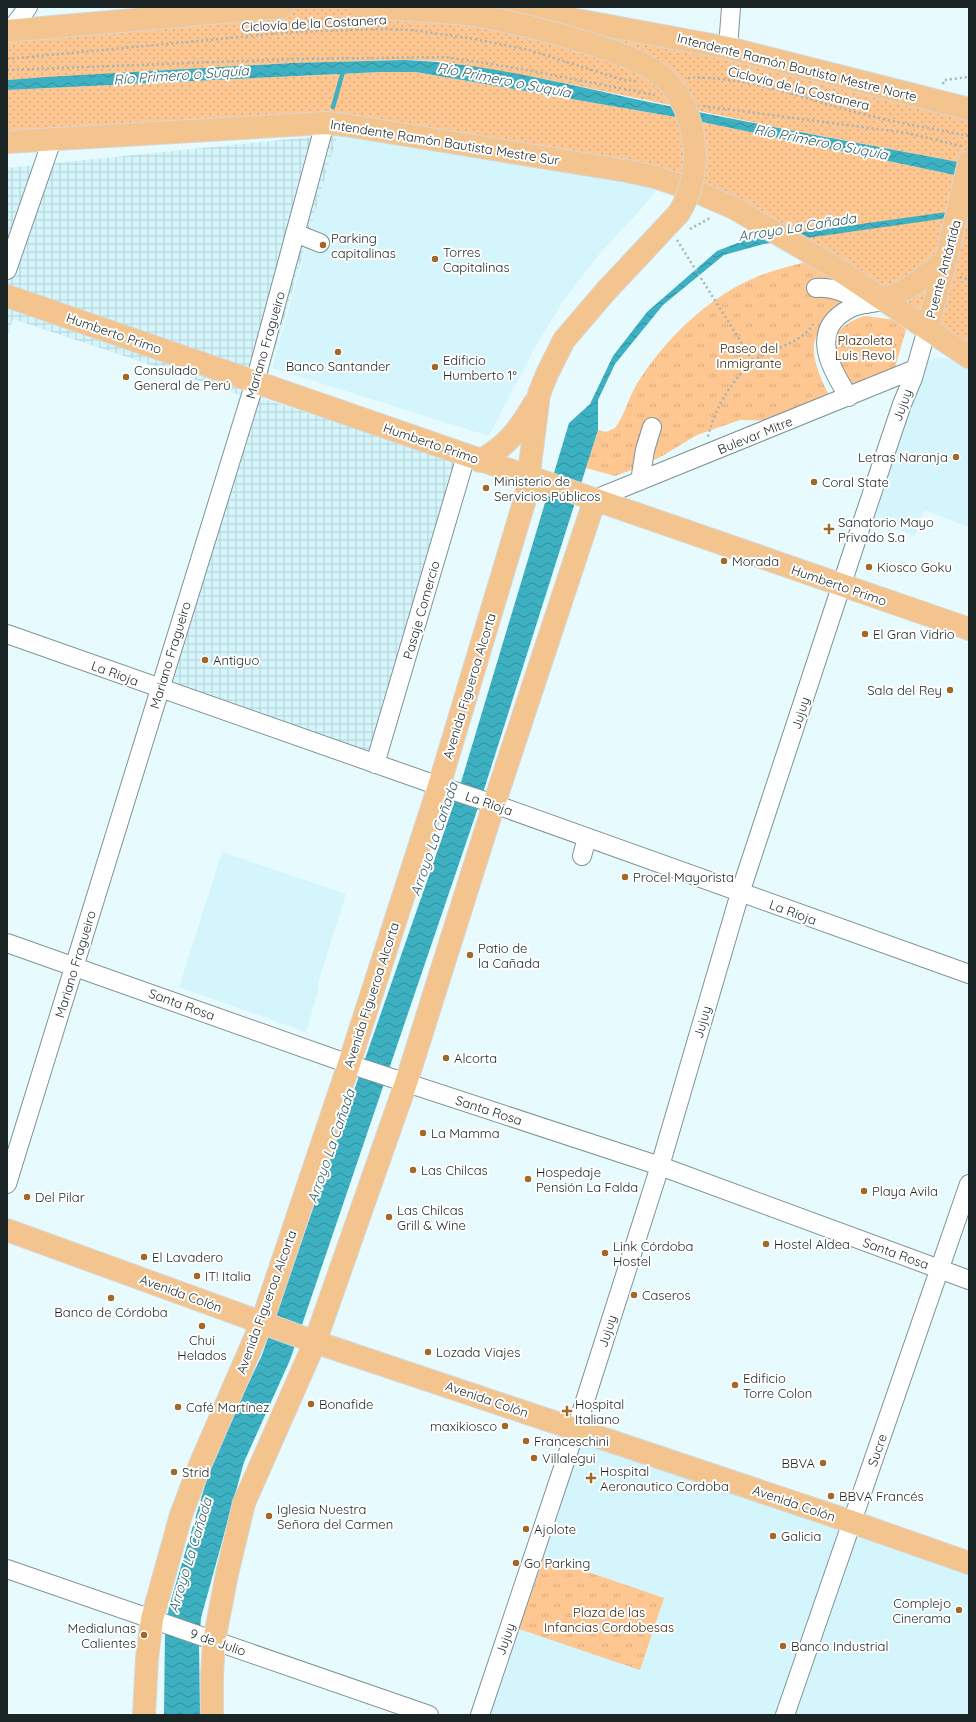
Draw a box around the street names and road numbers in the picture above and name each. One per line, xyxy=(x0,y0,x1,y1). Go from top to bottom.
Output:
street label: Ciclovía de la Costanera xyxy=(241,11,387,35)
street label: Intendente Ramón Bautista Mestre Norte xyxy=(676,29,918,105)
street label: Ciclovía de la Costanera xyxy=(727,63,871,113)
street label: Intendente Ramón Bautista Mestre Sur xyxy=(329,116,561,168)
street label: Puente Antártida xyxy=(922,218,964,320)
street label: Mariano Fragueiro xyxy=(242,289,288,401)
street label: Humberto Primo xyxy=(64,309,164,357)
street label: Jujuy xyxy=(889,387,915,423)
street label: Bulevar Mitre xyxy=(715,413,795,457)
street label: Humberto Primo xyxy=(381,419,481,467)
street label: Pasaje Comercio xyxy=(399,559,443,661)
street label: Humberto Primo xyxy=(789,561,889,609)
street label: Mariano Fragueiro xyxy=(146,599,194,711)
street label: Avenida Figueroa Alcorta xyxy=(439,611,499,761)
street label: La Rioja xyxy=(89,657,141,689)
street label: Jujuy xyxy=(787,695,813,731)
street label: La Rioja xyxy=(463,787,515,819)
street label: La Rioja xyxy=(767,896,819,928)
street label: Mariano Fragueiro xyxy=(51,908,99,1020)
street label: Avenida Figueroa Alcorta xyxy=(340,920,402,1070)
street label: Santa Rosa xyxy=(147,985,217,1023)
street label: Jujuy xyxy=(690,1004,714,1040)
street label: Santa Rosa xyxy=(454,1092,524,1128)
street label: Avenida Figueroa Alcorta xyxy=(233,1228,299,1376)
street label: Santa Rosa xyxy=(861,1234,931,1272)
street label: Avenida Colón xyxy=(138,1271,224,1315)
street label: Jujuy xyxy=(594,1313,620,1349)
street label: Avenida Colón xyxy=(443,1377,531,1421)
street label: Sucre xyxy=(864,1432,890,1468)
street label: Avenida Colón xyxy=(750,1481,838,1525)
street label: Jujuy xyxy=(492,1621,518,1657)
street label: 9 de Julio xyxy=(188,1625,248,1659)

